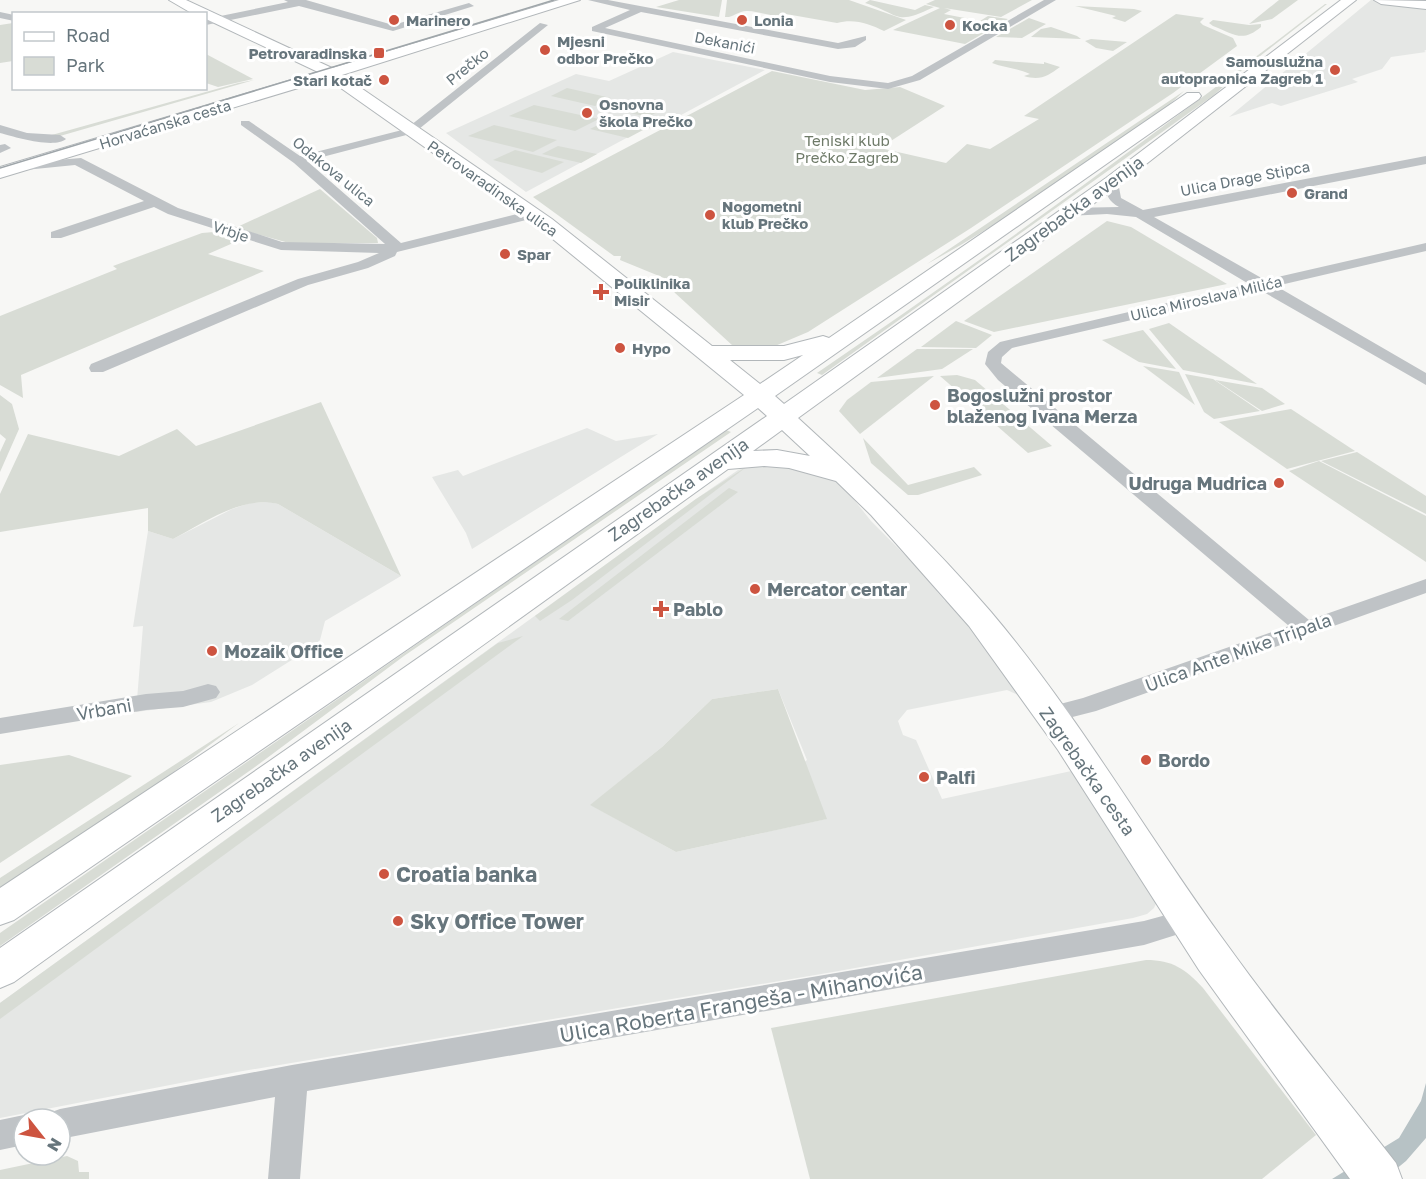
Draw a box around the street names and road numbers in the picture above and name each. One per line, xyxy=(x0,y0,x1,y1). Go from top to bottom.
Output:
street label: Dekanići xyxy=(693,27,757,57)
street label: Prečko xyxy=(442,43,492,89)
street label: Horvaćanska cesta xyxy=(97,95,233,153)
street label: Odakova ulica xyxy=(289,132,379,210)
street label: Petrovaradinska ulica xyxy=(424,136,562,240)
street label: Zagrebačka avenija xyxy=(1000,150,1148,266)
street label: Ulica Drage Stipca xyxy=(1179,157,1311,199)
street label: Vrbje xyxy=(211,217,252,245)
street label: Ulica Miroslava Milića xyxy=(1128,272,1284,324)
street label: Zagrebačka avenija xyxy=(604,432,752,546)
street label: Ulica Ante Mike Tripala xyxy=(1142,608,1334,696)
street label: Vrbani xyxy=(75,693,133,725)
street label: Zagrebačka cesta xyxy=(1035,702,1141,840)
street label: Zagrebačka avenija xyxy=(207,713,355,827)
street label: Ulica Roberta Frangeša - Mihanovića xyxy=(557,958,925,1048)

